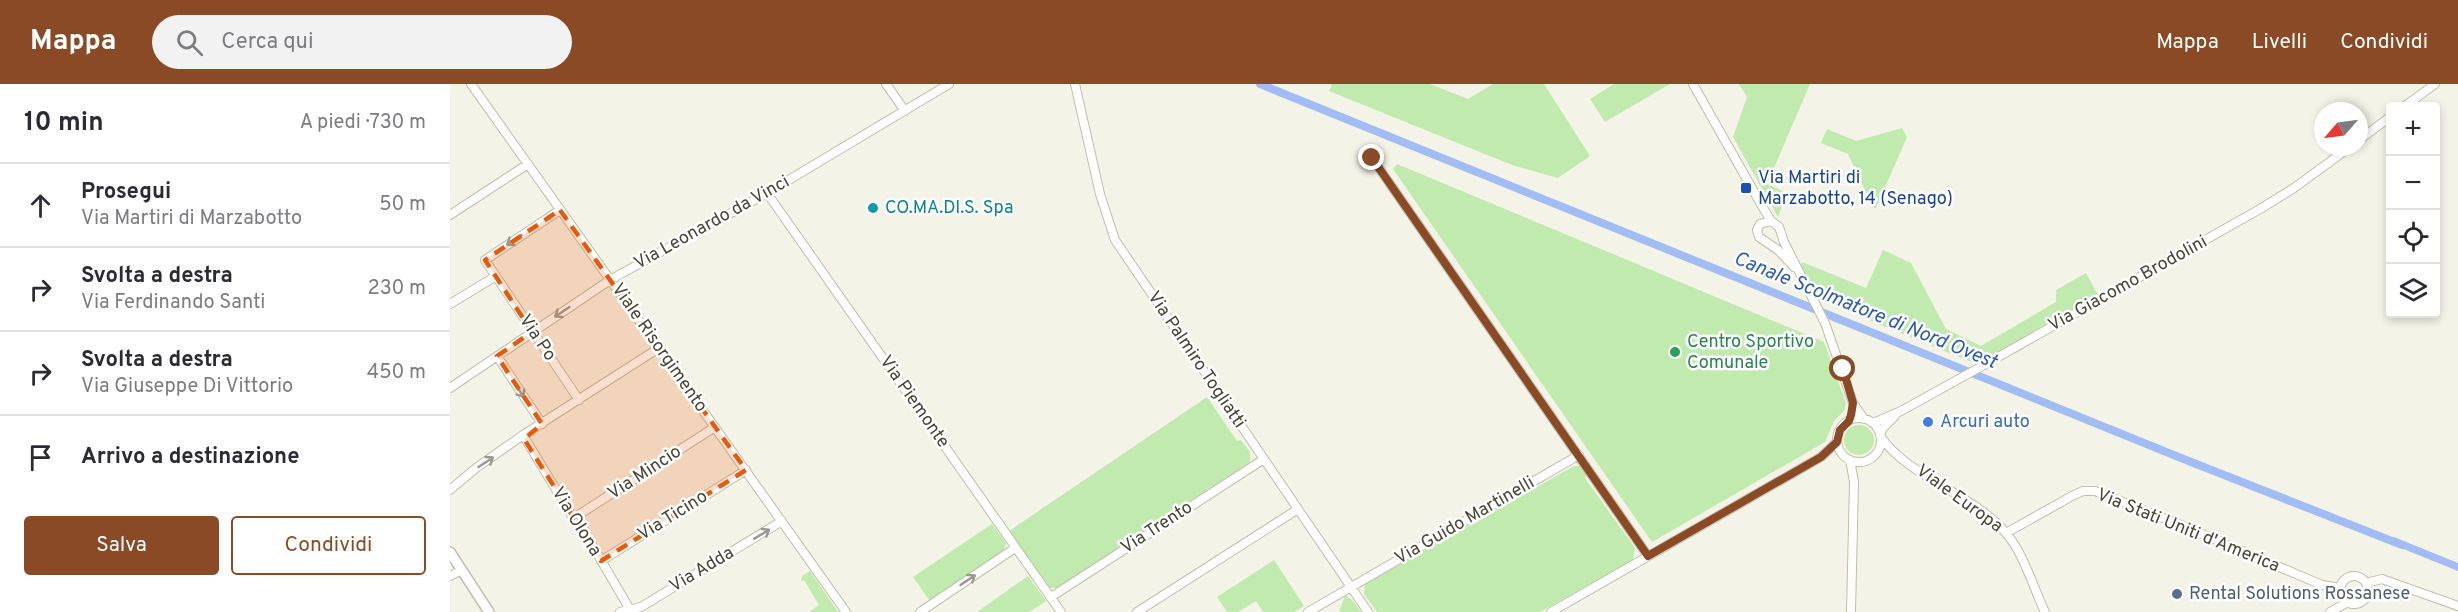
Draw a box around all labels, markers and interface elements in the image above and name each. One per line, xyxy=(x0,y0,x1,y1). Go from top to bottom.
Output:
search box xyxy=(152,15,572,69)
text: Mappa xyxy=(30,24,116,60)
icon: search xyxy=(173,26,206,59)
text: Cerca qui xyxy=(221,29,314,56)
text: Mappa xyxy=(2156,29,2219,56)
text: Livelli xyxy=(2252,29,2307,56)
text: Condividi xyxy=(2340,29,2428,56)
north arrow xyxy=(2314,102,2368,156)
map controls xyxy=(2386,102,2440,318)
button: + xyxy=(2386,102,2440,156)
text: 10 min xyxy=(24,107,104,140)
text: A piedi · 730 m xyxy=(300,110,426,136)
route end xyxy=(1358,144,1384,170)
button: − xyxy=(2386,156,2440,210)
place label: Via Martiri di Marzabotto, 14 (Senago) xyxy=(1758,167,1953,211)
street label: Via Leonardo da Vinci xyxy=(630,171,794,275)
text: Prosegui xyxy=(81,179,171,206)
marker: Via Martiri di Marzabotto, 14 (Senago) xyxy=(1739,181,1753,195)
icon: ahead xyxy=(24,189,57,222)
text: 50 m xyxy=(379,192,426,218)
place label: CO.MA.DI.S. Spa xyxy=(885,197,1013,220)
marker: CO.MA.DI.S. Spa xyxy=(866,201,880,215)
text: Via Martiri di Marzabotto xyxy=(81,206,302,232)
button: locate xyxy=(2386,210,2440,264)
street label: Via Giacomo Brodolini xyxy=(2044,231,2212,337)
one-way arrow xyxy=(507,234,523,246)
water label: Canale Scolmatore di Nord Ovest xyxy=(1729,246,2001,376)
text: Svolta a destra xyxy=(81,263,233,290)
button: layers xyxy=(2386,264,2440,318)
icon: right xyxy=(24,273,57,306)
text: 230 m xyxy=(367,276,426,302)
street label: Viale Risorgimento xyxy=(606,279,712,417)
street label: Via Palmiro Togliatti xyxy=(1142,287,1250,433)
text: Via Ferdinando Santi xyxy=(81,290,265,316)
one-way arrow xyxy=(554,306,570,318)
street label: Via Po xyxy=(513,310,561,366)
place label: Centro Sportivo Comunale xyxy=(1687,331,1814,375)
marker: Centro Sportivo Comunale xyxy=(1668,345,1682,359)
text: Svolta a destra xyxy=(81,347,233,374)
street label: Via Piemonte xyxy=(874,351,954,453)
route start xyxy=(1829,355,1855,381)
icon: right xyxy=(24,357,57,390)
text: 450 m xyxy=(367,360,426,386)
text: Via Giuseppe Di Vittorio xyxy=(81,374,293,400)
one-way arrow xyxy=(513,381,525,398)
place label: Arcuri auto xyxy=(1940,411,2030,434)
marker: Arcuri auto xyxy=(1921,415,1935,429)
icon: arrive xyxy=(24,441,57,474)
street label: Via Mincio xyxy=(604,441,686,505)
text: Arrivo a destinazione xyxy=(81,444,299,471)
one-way arrow xyxy=(477,456,494,468)
street label: Viale Europa xyxy=(1911,460,2007,538)
street label: Via Guido Martinelli xyxy=(1391,472,1539,570)
street label: Via Olona xyxy=(546,483,606,561)
street label: Via Stati Uniti d'America xyxy=(2093,484,2283,578)
street label: Via Ticino xyxy=(634,485,712,547)
street label: Via Trento xyxy=(1117,496,1197,560)
button: Salva xyxy=(24,516,219,575)
button: Condividi xyxy=(231,516,426,575)
one-way arrow xyxy=(753,527,770,539)
street label: Via Adda xyxy=(666,542,738,598)
one-way arrow xyxy=(959,574,975,586)
place label: Rental Solutions Rossanese xyxy=(2189,583,2410,606)
marker: Rental Solutions Rossanese xyxy=(2170,587,2184,601)

